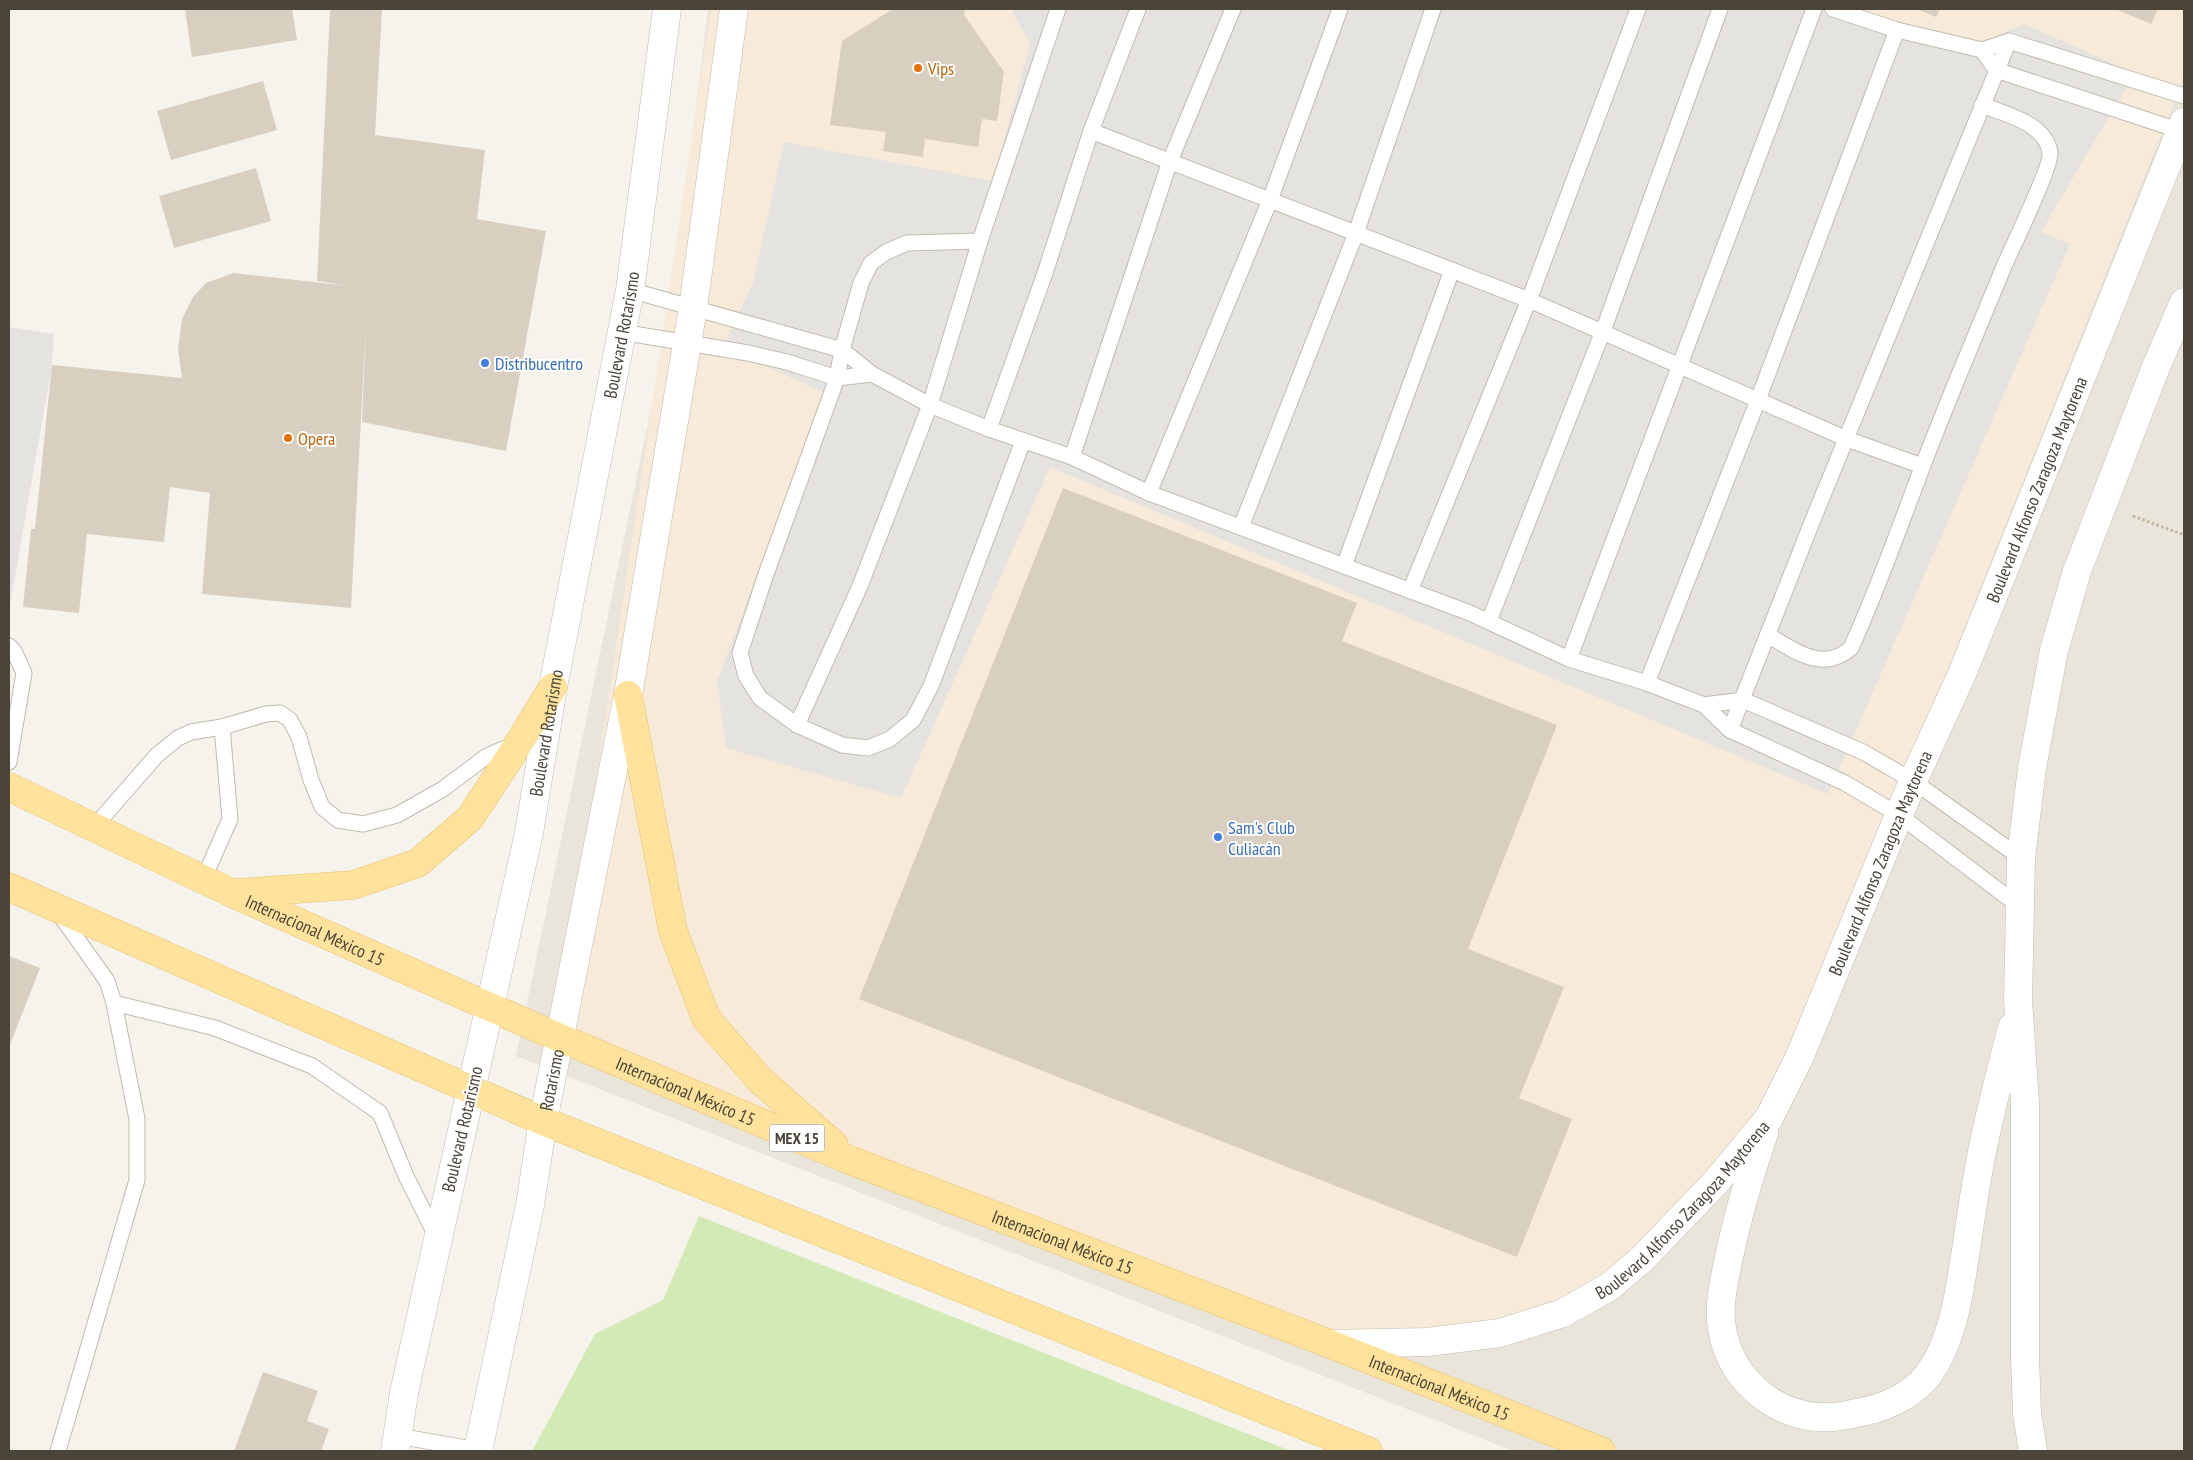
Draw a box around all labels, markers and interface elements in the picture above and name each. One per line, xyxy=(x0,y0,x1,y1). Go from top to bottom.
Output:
place label: Vips xyxy=(927,57,954,80)
marker: Vips xyxy=(912,62,924,74)
street label: Boulevard Rotarismo xyxy=(598,270,644,400)
place label: Distribucentro xyxy=(495,352,583,375)
marker: Distribucentro xyxy=(479,357,491,369)
street label: Boulevard Alfonso Zaragoza Maytorena xyxy=(1981,373,2092,606)
place label: Opera xyxy=(298,427,335,450)
marker: Opera xyxy=(282,432,294,444)
street label: Boulevard Rotarismo xyxy=(524,667,568,798)
street label: Boulevard Alfonso Zaragoza Maytorena xyxy=(1823,747,1937,979)
place label: Sam's Club Culiacán xyxy=(1228,816,1295,860)
marker: Sam's Club Culiacán xyxy=(1212,831,1224,843)
street label: Internacional México 15 xyxy=(242,889,388,971)
street label: Rotarismo xyxy=(534,1047,569,1113)
street label: Internacional México 15 xyxy=(612,1051,759,1131)
street label: Boulevard Rotarismo xyxy=(436,1064,488,1194)
street label: Boulevard Alfonso Zaragoza Maytorena xyxy=(1591,1115,1774,1304)
road number: MEX 15 xyxy=(770,1124,824,1152)
street label: Internacional México 15 xyxy=(989,1204,1137,1279)
street label: Internacional México 15 xyxy=(1366,1349,1513,1425)

